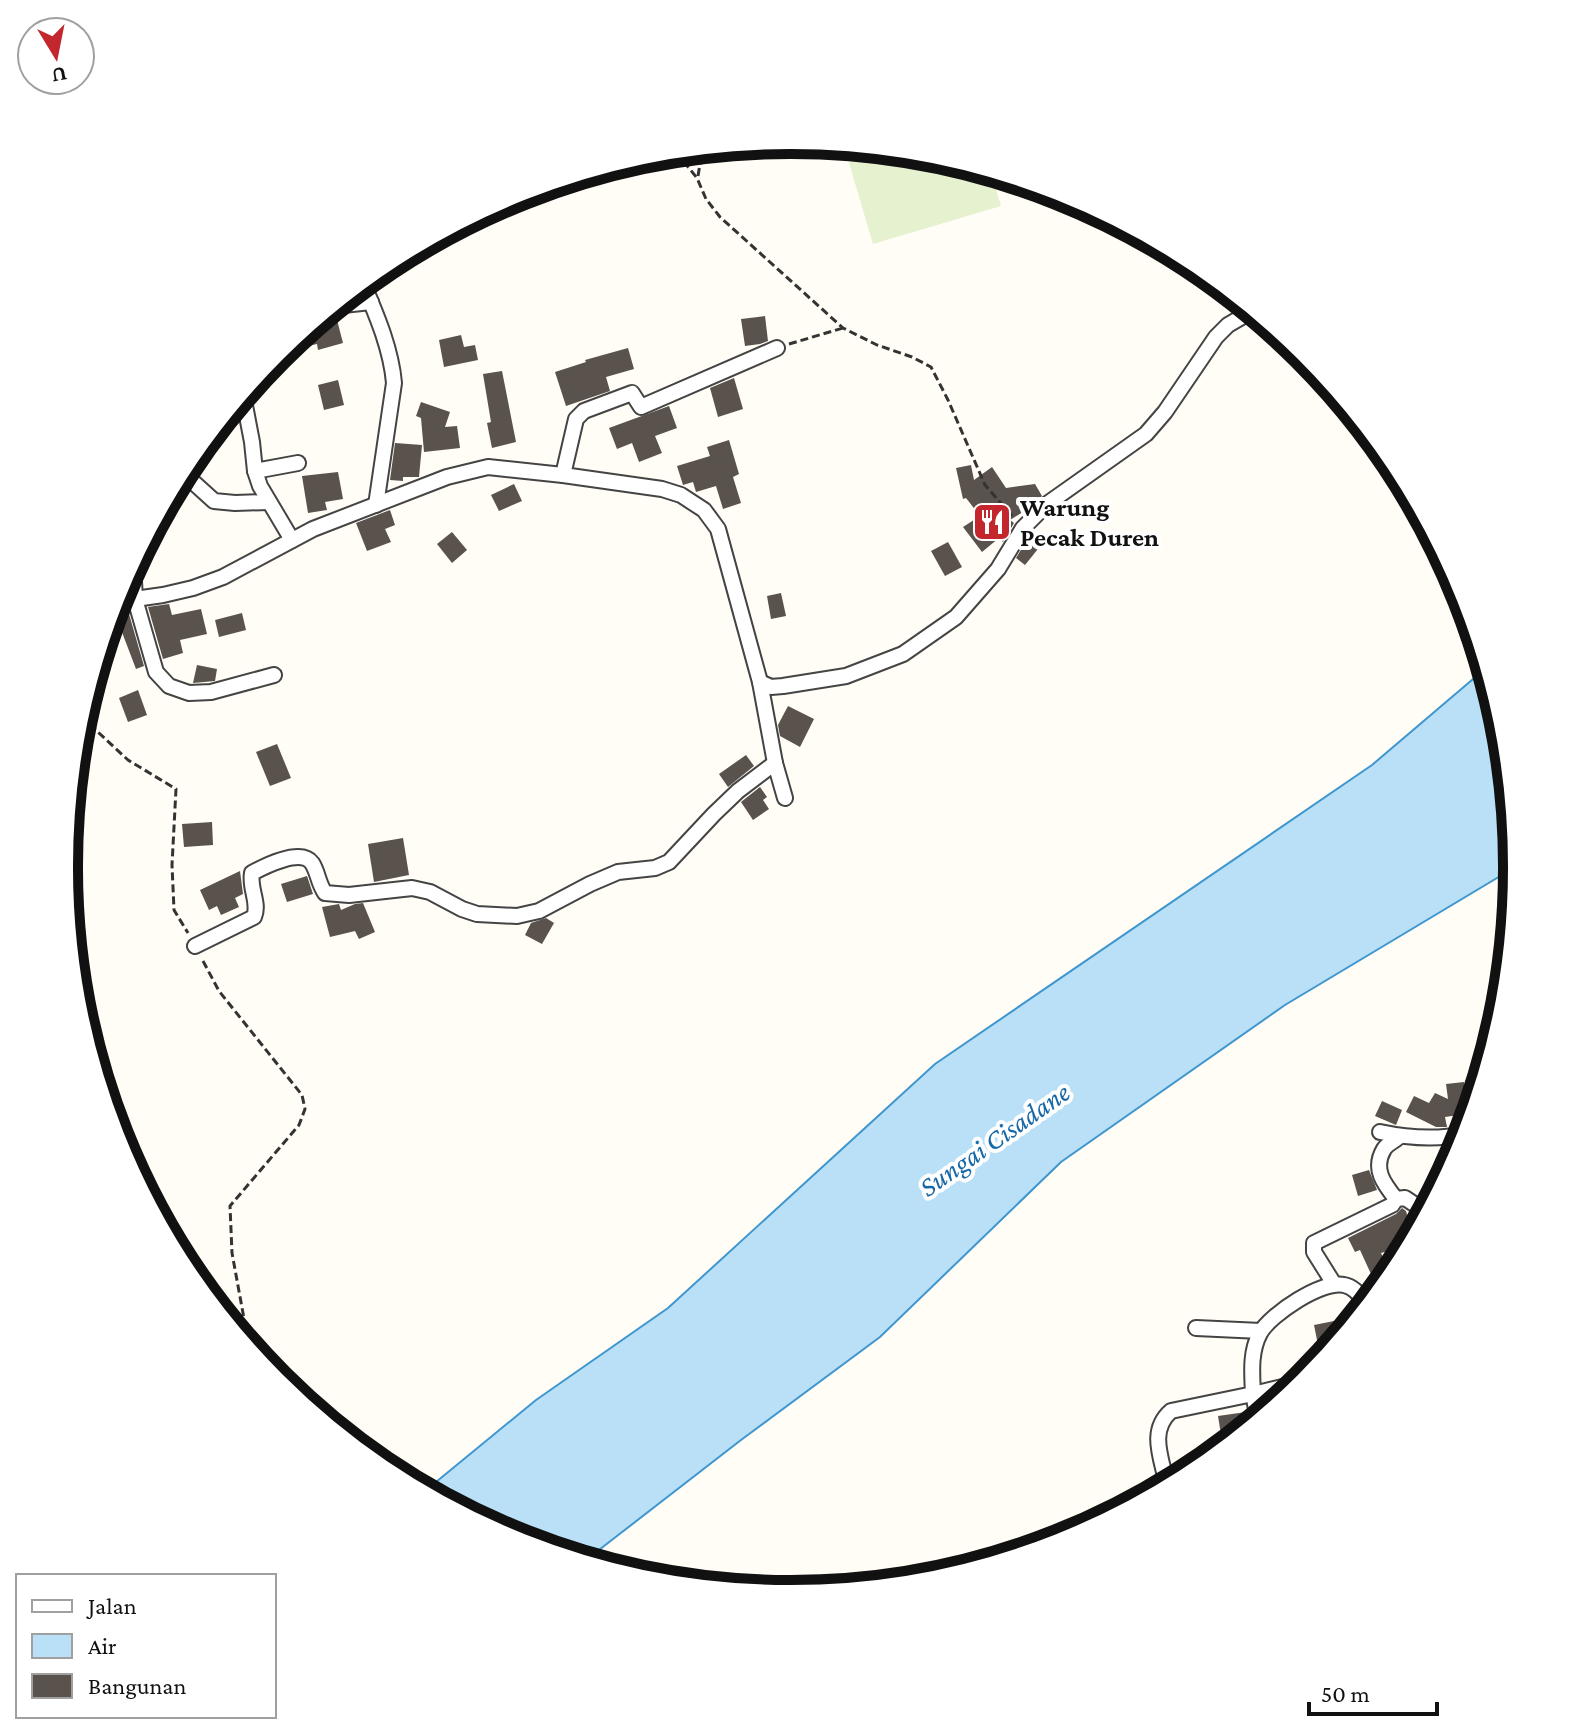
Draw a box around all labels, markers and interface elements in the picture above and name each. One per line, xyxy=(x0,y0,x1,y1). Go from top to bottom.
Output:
north arrow xyxy=(16,16,96,96)
text: U xyxy=(50,62,69,89)
place label: Warung Pecak Duren xyxy=(1019,493,1159,552)
restaurant icon: Warung Pecak Duren xyxy=(971,501,1013,543)
water label: Sungai Cisadane xyxy=(913,1076,1076,1203)
legend xyxy=(16,1574,276,1718)
text: Jalan xyxy=(86,1592,137,1619)
text: Air xyxy=(88,1632,117,1659)
scale bar xyxy=(1309,1666,1437,1716)
text: Bangunan xyxy=(88,1672,186,1699)
text: 50 m xyxy=(1321,1680,1370,1707)

